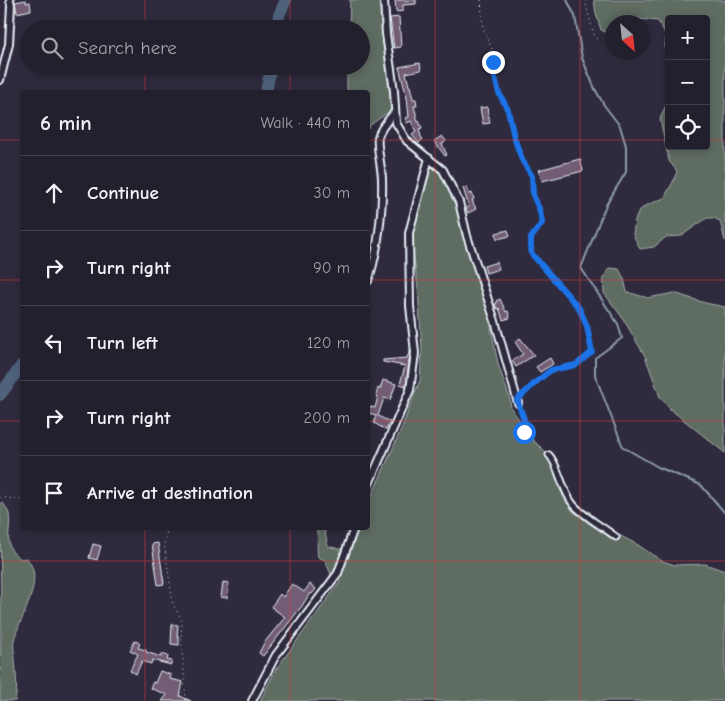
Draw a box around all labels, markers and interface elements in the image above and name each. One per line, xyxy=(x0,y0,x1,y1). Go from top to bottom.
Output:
north arrow xyxy=(605,15,650,60)
map controls xyxy=(665,15,710,150)
button: + xyxy=(665,15,710,60)
search box xyxy=(20,20,370,75)
icon: search xyxy=(38,34,66,62)
text: Search here xyxy=(78,37,177,59)
route end xyxy=(482,51,505,74)
button: − xyxy=(665,60,710,105)
button: locate xyxy=(665,105,710,150)
text: 6 min xyxy=(40,111,92,135)
text: Walk · 440 m xyxy=(260,114,350,132)
icon: ahead xyxy=(40,179,68,207)
text: Continue xyxy=(87,182,159,204)
text: 30 m xyxy=(314,184,350,202)
icon: right xyxy=(40,254,68,282)
text: Turn right xyxy=(87,257,171,279)
text: 90 m xyxy=(313,259,350,277)
icon: left xyxy=(40,329,68,357)
text: Turn left xyxy=(87,332,158,354)
text: 120 m xyxy=(307,334,350,352)
icon: right xyxy=(40,404,68,432)
text: Turn right xyxy=(87,407,171,429)
text: 200 m xyxy=(304,409,350,427)
route start xyxy=(513,421,536,444)
icon: arrive xyxy=(40,479,68,507)
text: Arrive at destination xyxy=(87,482,253,504)

